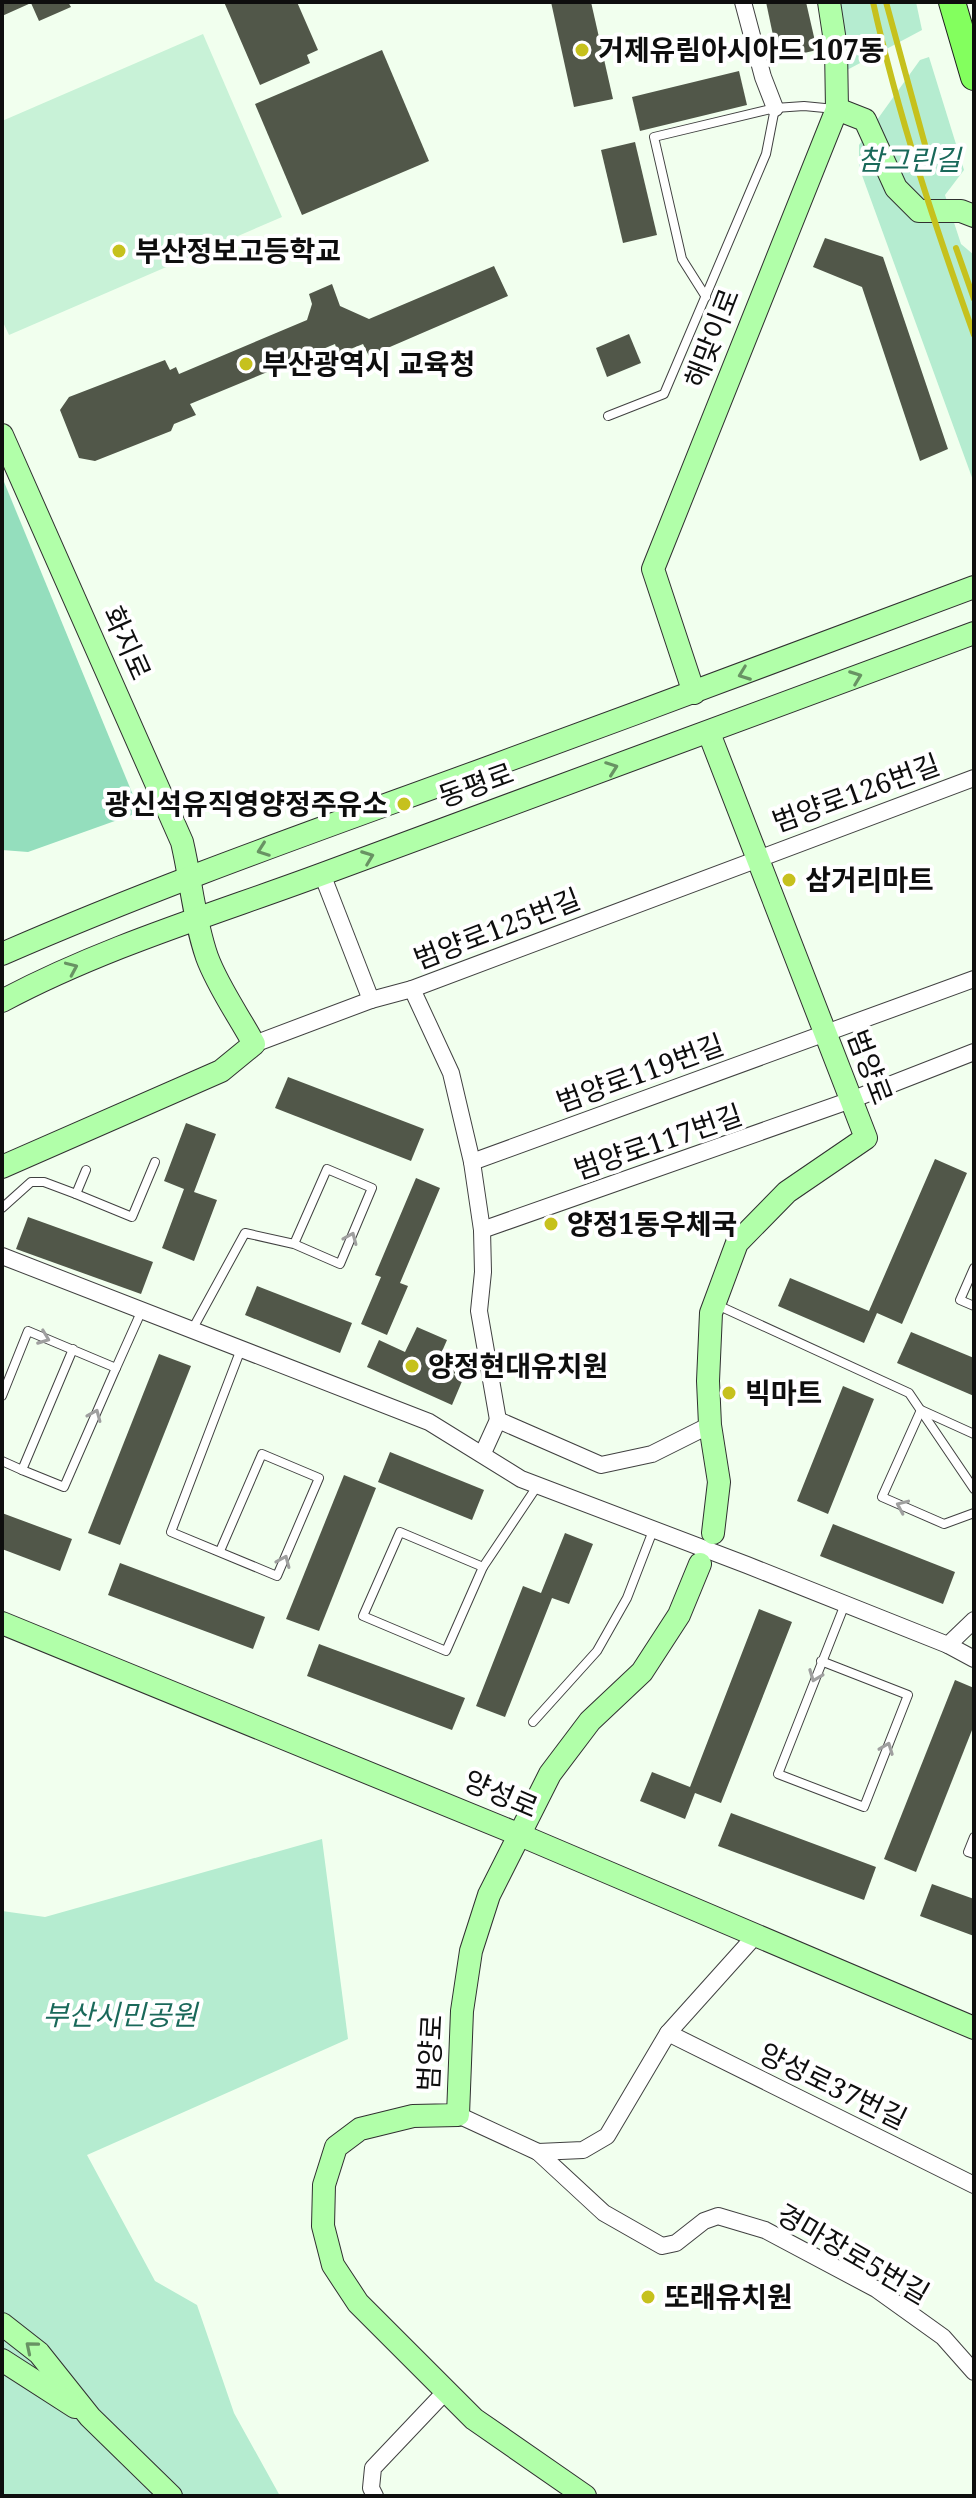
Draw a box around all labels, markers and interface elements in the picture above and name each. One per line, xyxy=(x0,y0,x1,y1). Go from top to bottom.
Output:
place label: 거제유림아시아드 107동 xyxy=(598,30,885,68)
marker: 거제유림아시아드 107동 xyxy=(573,41,591,59)
park label: 참그린길 xyxy=(857,140,963,178)
place label: 부산정보고등학교 xyxy=(135,231,341,269)
marker: 부산정보고등학교 xyxy=(110,242,128,260)
street label: 해맞이로 xyxy=(675,283,747,393)
place label: 부산광역시 교육청 xyxy=(262,344,475,382)
marker: 부산광역시 교육청 xyxy=(237,355,255,373)
street label: 화지로 xyxy=(95,600,161,686)
one-way arrow xyxy=(738,664,752,681)
one-way arrow xyxy=(848,670,862,687)
street label: 범양로126번길 xyxy=(767,744,945,840)
street label: 동평로 xyxy=(433,753,518,815)
one-way arrow xyxy=(605,761,619,778)
place label: 광신석유직영양정주유소 xyxy=(105,784,388,822)
marker: 광신석유직영양정주유소 xyxy=(395,795,413,813)
one-way arrow xyxy=(257,841,271,857)
one-way arrow xyxy=(360,850,374,867)
place label: 삼거리마트 xyxy=(805,860,934,898)
marker: 삼거리마트 xyxy=(780,871,798,889)
street label: 범양로125번길 xyxy=(408,879,585,977)
one-way arrow xyxy=(64,961,79,977)
street label: 범양로119번길 xyxy=(551,1024,729,1120)
street label: 범양로 xyxy=(839,1024,903,1110)
street label: 범양로117번길 xyxy=(568,1094,747,1188)
place label: 양정1동우체국 xyxy=(567,1204,737,1242)
marker: 양정1동우체국 xyxy=(542,1215,560,1233)
one-way arrow xyxy=(342,1231,358,1246)
one-way arrow xyxy=(36,1328,50,1345)
place label: 양정현대유치원 xyxy=(428,1346,608,1384)
marker: 양정현대유치원 xyxy=(403,1357,421,1375)
place label: 빅마트 xyxy=(745,1373,822,1411)
marker: 빅마트 xyxy=(720,1384,738,1402)
one-way arrow xyxy=(85,1409,101,1424)
one-way arrow xyxy=(896,1499,910,1515)
one-way arrow xyxy=(274,1555,290,1569)
one-way arrow xyxy=(808,1668,825,1682)
one-way arrow xyxy=(877,1742,894,1756)
street label: 양성로 xyxy=(458,1760,544,1826)
park label: 부산시민공원 xyxy=(43,1995,200,2033)
street label: 범양로 xyxy=(408,2013,450,2093)
street label: 양성로37번길 xyxy=(753,2033,914,2137)
street label: 경마장로5번길 xyxy=(770,2194,937,2312)
place label: 또래유치원 xyxy=(664,2277,793,2315)
marker: 또래유치원 xyxy=(639,2288,657,2306)
one-way arrow xyxy=(25,2342,40,2357)

